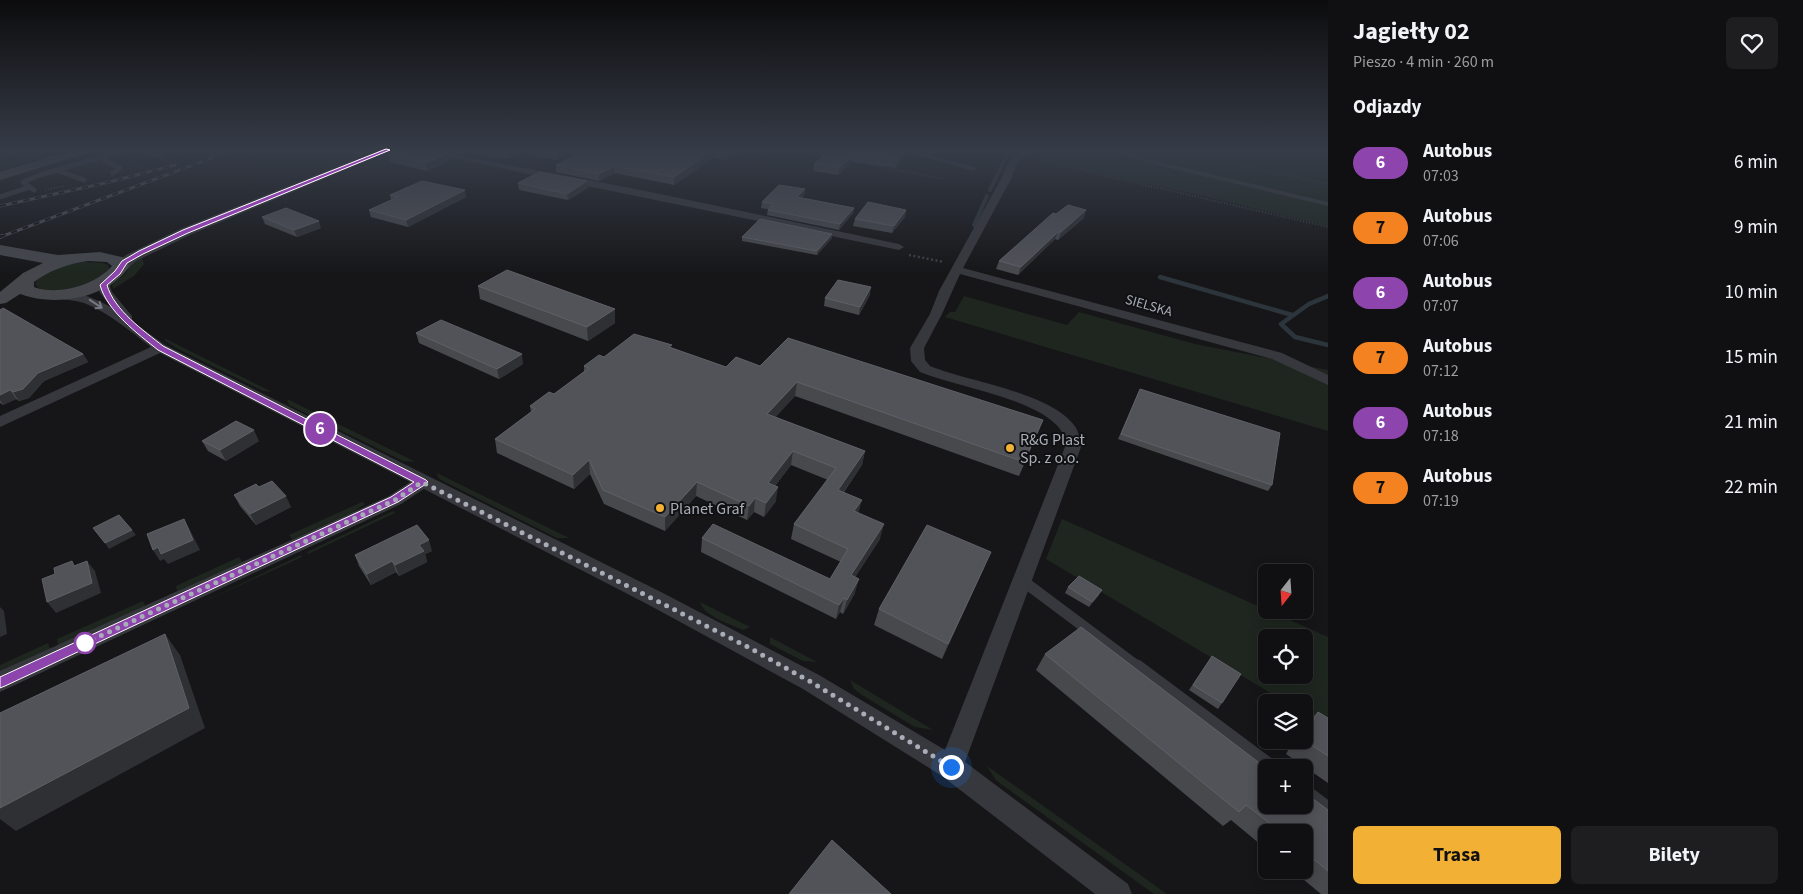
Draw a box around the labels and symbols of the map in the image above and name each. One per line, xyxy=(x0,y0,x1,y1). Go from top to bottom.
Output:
street label: SIELSKA xyxy=(1123,290,1175,322)
one-way arrow xyxy=(89,300,103,310)
line badge: 6 xyxy=(304,413,336,445)
place label: R&G Plast Sp. z o.o. xyxy=(1020,429,1086,469)
marker: R&G Plast Sp. z o.o. xyxy=(1004,442,1016,454)
place label: Planet Graf xyxy=(670,498,745,520)
marker: Planet Graf xyxy=(654,502,666,514)
north arrow xyxy=(1258,564,1312,619)
unlabelled marker xyxy=(74,632,96,654)
your location xyxy=(939,755,964,780)

